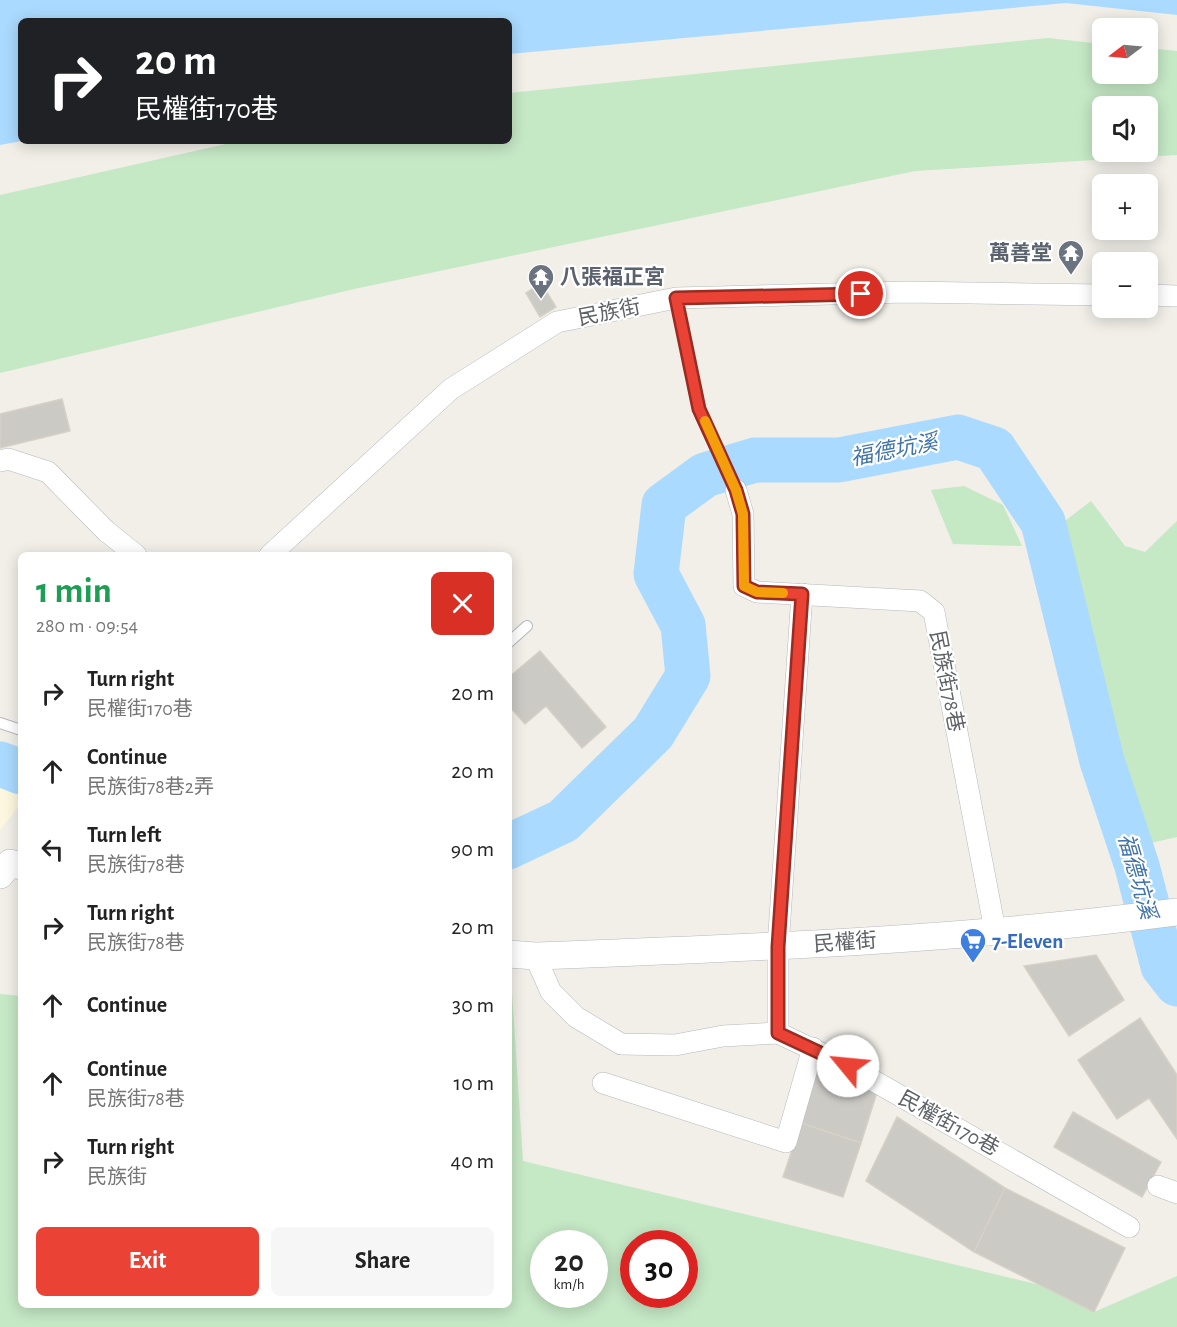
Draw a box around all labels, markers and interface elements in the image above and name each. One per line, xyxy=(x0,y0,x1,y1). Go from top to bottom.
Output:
north arrow xyxy=(1092,18,1158,84)
map controls xyxy=(1092,18,1158,318)
text: 20 m xyxy=(135,40,217,82)
icon: right xyxy=(36,42,114,120)
text: 民權街170巷 xyxy=(135,96,278,123)
button: sound xyxy=(1092,96,1158,162)
button: + xyxy=(1092,174,1158,240)
temple icon: 萬善堂 xyxy=(1056,238,1086,276)
place label: 萬善堂 xyxy=(989,241,1052,264)
button: − xyxy=(1092,252,1158,318)
temple icon: 八張福正宮 xyxy=(526,262,556,300)
place label: 八張福正宮 xyxy=(560,265,665,288)
pin xyxy=(835,268,886,319)
icon: arrive xyxy=(844,277,877,310)
street label: 民族街 xyxy=(576,295,642,329)
water label: 福德坑溪 xyxy=(849,429,942,469)
button: close xyxy=(431,572,494,635)
text: 1 min xyxy=(36,573,112,609)
text: 280 m · 09:54 xyxy=(36,616,138,636)
street label: 民族街78巷 xyxy=(926,628,968,734)
text: Turn right xyxy=(87,668,174,690)
icon: right xyxy=(36,677,69,710)
text: 20 m xyxy=(451,682,494,704)
text: 民權街170巷 xyxy=(87,699,193,719)
text: Continue xyxy=(87,746,167,768)
icon: ahead xyxy=(36,755,69,788)
text: 20 m xyxy=(451,760,494,782)
text: 民族街78巷2弄 xyxy=(87,777,214,797)
text: Turn left xyxy=(87,824,161,846)
water label: 福德坑溪 xyxy=(1114,831,1162,924)
icon: left xyxy=(36,833,69,866)
text: 90 m xyxy=(451,838,494,860)
text: 民族街78巷 xyxy=(87,855,185,875)
text: Turn right xyxy=(87,902,174,924)
icon: right xyxy=(36,911,69,944)
text: 20 m xyxy=(451,916,494,938)
supermarket icon: 7-Eleven xyxy=(958,926,988,964)
street label: 民權街 xyxy=(813,929,877,955)
place label: 7-Eleven xyxy=(992,931,1063,952)
text: 民族街78巷 xyxy=(87,933,185,953)
icon: ahead xyxy=(36,989,69,1022)
text: Continue xyxy=(87,994,167,1016)
text: 30 m xyxy=(452,994,494,1016)
position arrow xyxy=(816,1034,880,1098)
text: Continue xyxy=(87,1058,167,1080)
icon: ahead xyxy=(36,1067,69,1100)
text: 10 m xyxy=(454,1072,494,1094)
street label: 民權街170巷 xyxy=(895,1086,1003,1160)
text: 民族街78巷 xyxy=(87,1089,185,1109)
text: Turn right xyxy=(87,1136,174,1158)
icon: right xyxy=(36,1145,69,1178)
text: 40 m xyxy=(451,1150,494,1172)
text: 民族街 xyxy=(87,1167,147,1187)
button: Exit xyxy=(36,1227,259,1296)
button: Share xyxy=(271,1227,494,1296)
speed limit sign: 30 xyxy=(620,1230,698,1308)
text: 20 xyxy=(554,1247,584,1277)
text: km/h xyxy=(554,1277,584,1292)

